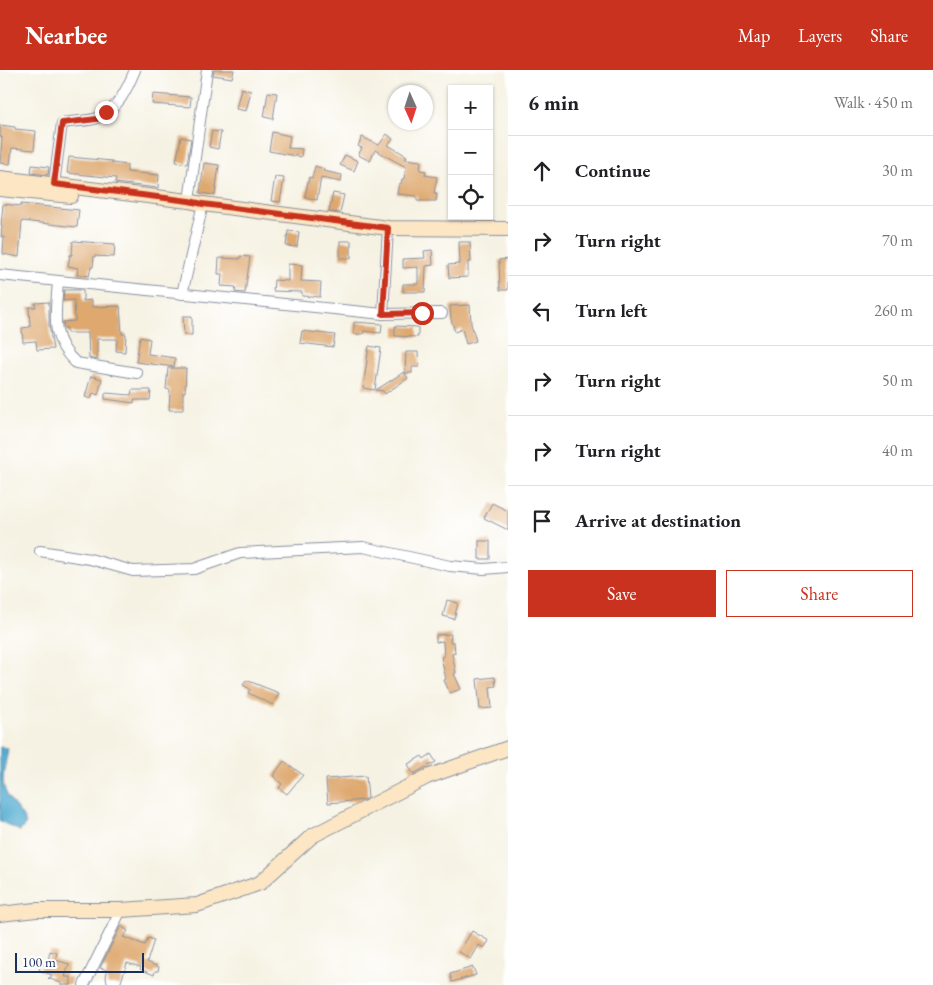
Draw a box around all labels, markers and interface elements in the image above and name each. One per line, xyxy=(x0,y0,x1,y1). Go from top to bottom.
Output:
text: Nearbee xyxy=(25,20,107,51)
text: Map xyxy=(738,24,770,47)
text: Layers xyxy=(798,24,842,47)
text: Share xyxy=(870,24,908,47)
north arrow xyxy=(388,85,433,130)
map controls xyxy=(448,85,493,220)
button: + xyxy=(448,85,493,130)
text: 6 min xyxy=(528,89,579,116)
text: Walk · 450 m xyxy=(834,92,913,113)
route end xyxy=(95,101,118,124)
button: − xyxy=(448,130,493,175)
icon: ahead xyxy=(528,157,556,185)
text: Continue xyxy=(575,158,650,183)
text: 30 m xyxy=(882,160,913,181)
button: locate xyxy=(448,175,493,220)
icon: right xyxy=(528,227,556,255)
text: Turn right xyxy=(575,228,661,253)
text: 70 m xyxy=(882,230,913,251)
icon: left xyxy=(528,297,556,325)
text: Turn left xyxy=(575,298,647,323)
text: 260 m xyxy=(874,300,913,321)
route start xyxy=(411,302,434,325)
icon: right xyxy=(528,367,556,395)
text: Turn right xyxy=(575,368,661,393)
text: 50 m xyxy=(882,370,913,391)
icon: right xyxy=(528,437,556,465)
text: Turn right xyxy=(575,438,661,463)
text: 40 m xyxy=(882,440,913,461)
icon: arrive xyxy=(528,507,556,535)
text: Arrive at destination xyxy=(575,508,741,533)
button: Save xyxy=(528,570,716,617)
button: Share xyxy=(726,570,913,617)
scale bar xyxy=(15,950,144,973)
text: 100 m xyxy=(22,953,56,971)

